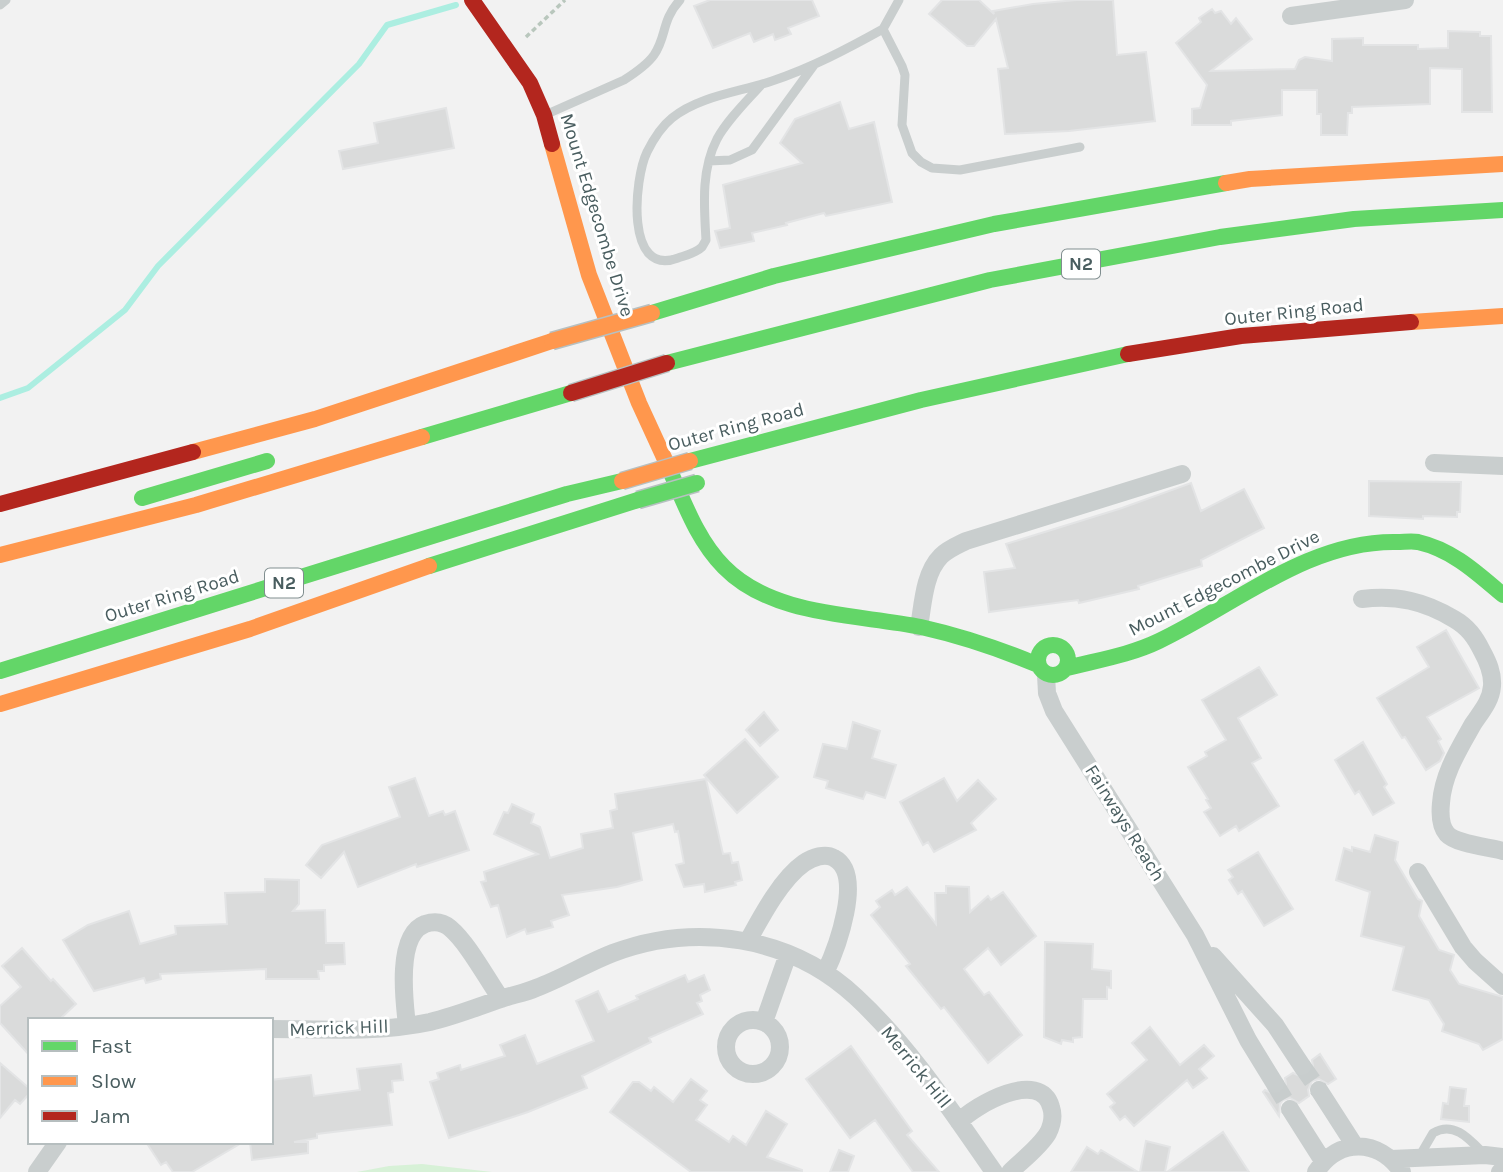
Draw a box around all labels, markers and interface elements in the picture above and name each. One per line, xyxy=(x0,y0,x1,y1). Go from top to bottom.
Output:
street label: Mount Edgecombe Drive xyxy=(556,111,638,319)
road number: N2 xyxy=(1062,250,1100,278)
street label: Outer Ring Road xyxy=(1223,294,1365,330)
street label: Outer Ring Road xyxy=(666,398,806,456)
street label: Mount Edgecombe Drive xyxy=(1125,525,1323,641)
street label: Outer Ring Road xyxy=(102,565,242,627)
road number: N2 xyxy=(265,568,303,598)
street label: Fairways Reach xyxy=(1080,761,1170,885)
street label: Merrick Hill xyxy=(289,1015,389,1041)
legend xyxy=(28,1018,273,1144)
street label: Merrick Hill xyxy=(876,1021,956,1113)
text: Fast xyxy=(91,1034,132,1058)
text: Slow xyxy=(91,1069,136,1093)
text: Jam xyxy=(91,1104,131,1128)

